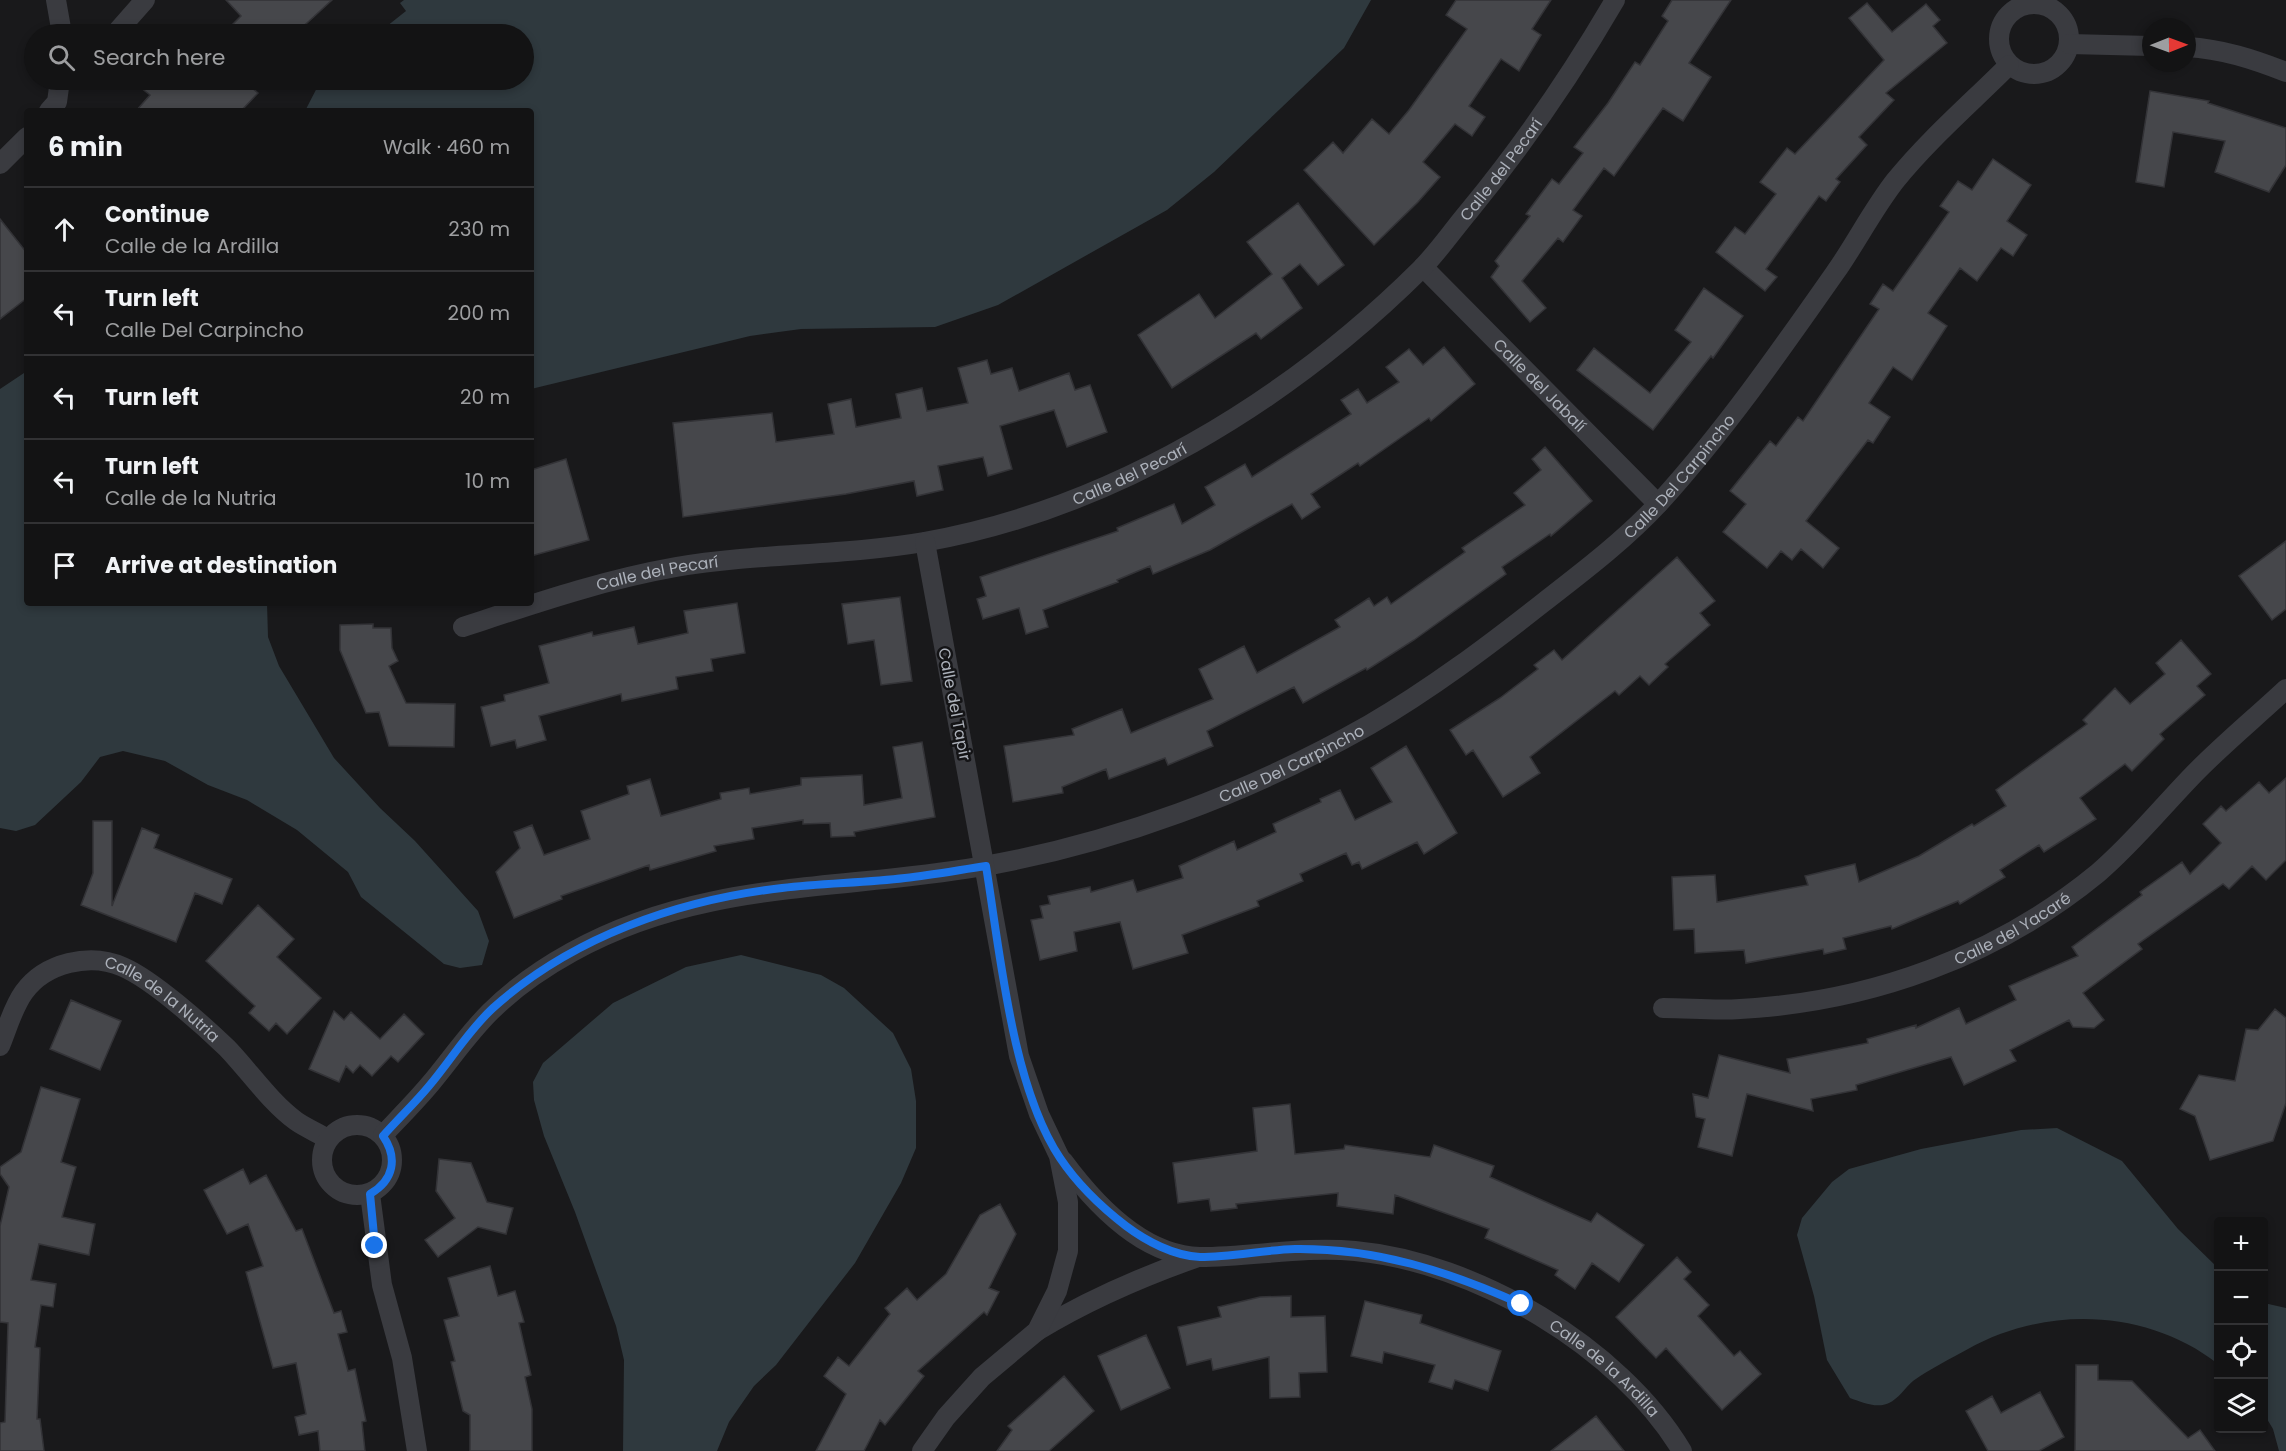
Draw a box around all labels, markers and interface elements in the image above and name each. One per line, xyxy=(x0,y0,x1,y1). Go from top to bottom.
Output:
north arrow xyxy=(2142,18,2196,72)
search box xyxy=(24,24,534,90)
icon: search xyxy=(45,41,78,74)
text: Search here xyxy=(93,42,226,73)
street label: Calle del Pecarí xyxy=(1454,114,1548,226)
text: 6 min xyxy=(48,129,123,165)
text: Walk · 460 m xyxy=(383,133,510,161)
text: Continue xyxy=(105,199,209,230)
icon: ahead xyxy=(48,213,81,246)
text: 230 m xyxy=(448,215,510,243)
text: Calle de la Ardilla xyxy=(105,232,279,260)
text: Turn left xyxy=(105,283,199,314)
icon: left xyxy=(48,297,81,330)
text: 200 m xyxy=(447,299,510,327)
text: Calle Del Carpincho xyxy=(105,316,304,344)
street label: Calle del Jabalí xyxy=(1488,333,1591,437)
icon: left xyxy=(48,381,81,414)
text: Turn left xyxy=(105,382,199,413)
text: 20 m xyxy=(460,383,510,411)
street label: Calle Del Carpincho xyxy=(1619,410,1741,544)
street label: Calle del Pecarí xyxy=(1069,437,1191,511)
text: Turn left xyxy=(105,451,199,482)
icon: left xyxy=(48,465,81,498)
text: 10 m xyxy=(465,467,510,495)
text: Calle de la Nutria xyxy=(105,484,277,512)
icon: arrive xyxy=(48,549,81,582)
text: Arrive at destination xyxy=(105,550,337,581)
street label: Calle del Pecarí xyxy=(594,550,719,597)
street label: Calle del Tapir xyxy=(932,646,977,762)
street label: Calle Del Carpincho xyxy=(1215,719,1369,809)
street label: Calle del Yacaré xyxy=(1950,887,2076,971)
street label: Calle de la Nutria xyxy=(102,951,225,1048)
map controls xyxy=(2214,1217,2268,1433)
button: + xyxy=(2214,1217,2268,1271)
route end xyxy=(361,1232,387,1258)
button: − xyxy=(2214,1271,2268,1325)
route start xyxy=(1507,1290,1533,1316)
street label: Calle de la Ardilla xyxy=(1545,1314,1665,1422)
button: locate xyxy=(2214,1325,2268,1379)
button: layers xyxy=(2214,1379,2268,1433)

